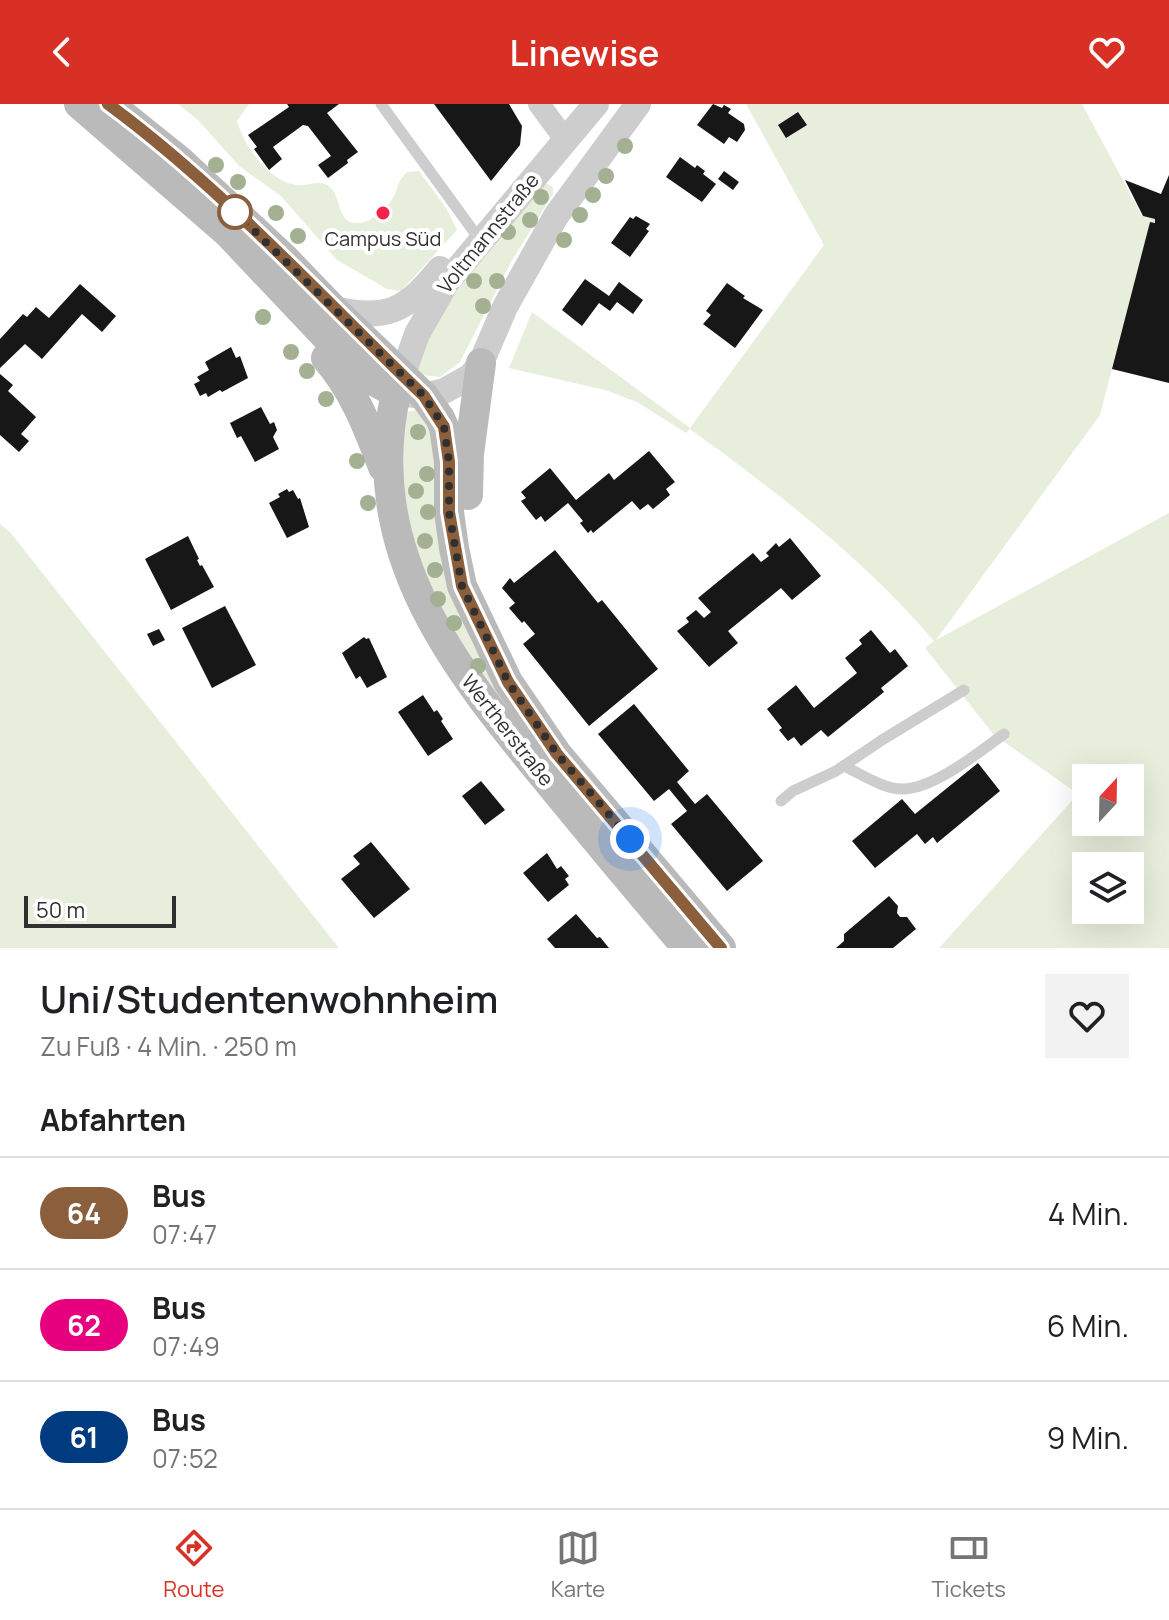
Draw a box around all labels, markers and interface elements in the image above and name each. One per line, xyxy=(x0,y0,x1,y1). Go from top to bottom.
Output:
text: Linewise xyxy=(510,28,659,77)
icon: back xyxy=(40,30,84,74)
icon: heart xyxy=(1085,30,1129,74)
street label: Voltmannstraße xyxy=(431,167,545,299)
unlabelled marker xyxy=(218,195,252,229)
marker: Campus Süd xyxy=(374,204,392,222)
place label: Campus Süd xyxy=(325,225,441,252)
street label: Wertherstraße xyxy=(456,669,560,791)
north arrow xyxy=(1072,764,1144,836)
map controls xyxy=(1072,764,1144,924)
your location xyxy=(610,819,650,859)
button: layers xyxy=(1072,852,1144,924)
scale bar xyxy=(24,892,176,928)
text: 50 m xyxy=(36,895,85,925)
text: Uni/Studentenwohnheim xyxy=(40,972,498,1024)
button: heart xyxy=(1045,974,1129,1058)
text: Zu Fuß · 4 Min. · 250 m xyxy=(40,1028,297,1064)
text: Abfahrten xyxy=(40,1099,186,1140)
text: Bus xyxy=(152,1175,206,1216)
text: 4 Min. xyxy=(1048,1193,1129,1234)
text: 64 xyxy=(67,1194,101,1232)
text: 07:47 xyxy=(152,1216,217,1252)
text: Bus xyxy=(152,1287,206,1328)
text: 6 Min. xyxy=(1047,1305,1129,1346)
text: 62 xyxy=(67,1306,101,1344)
text: 07:49 xyxy=(152,1328,220,1364)
text: Bus xyxy=(152,1399,206,1440)
text: 9 Min. xyxy=(1047,1417,1129,1458)
text: 61 xyxy=(69,1418,99,1456)
text: 07:52 xyxy=(152,1440,218,1476)
tab: Route xyxy=(163,1526,224,1604)
tab: Karte xyxy=(551,1526,605,1604)
tab: Tickets xyxy=(931,1526,1006,1604)

